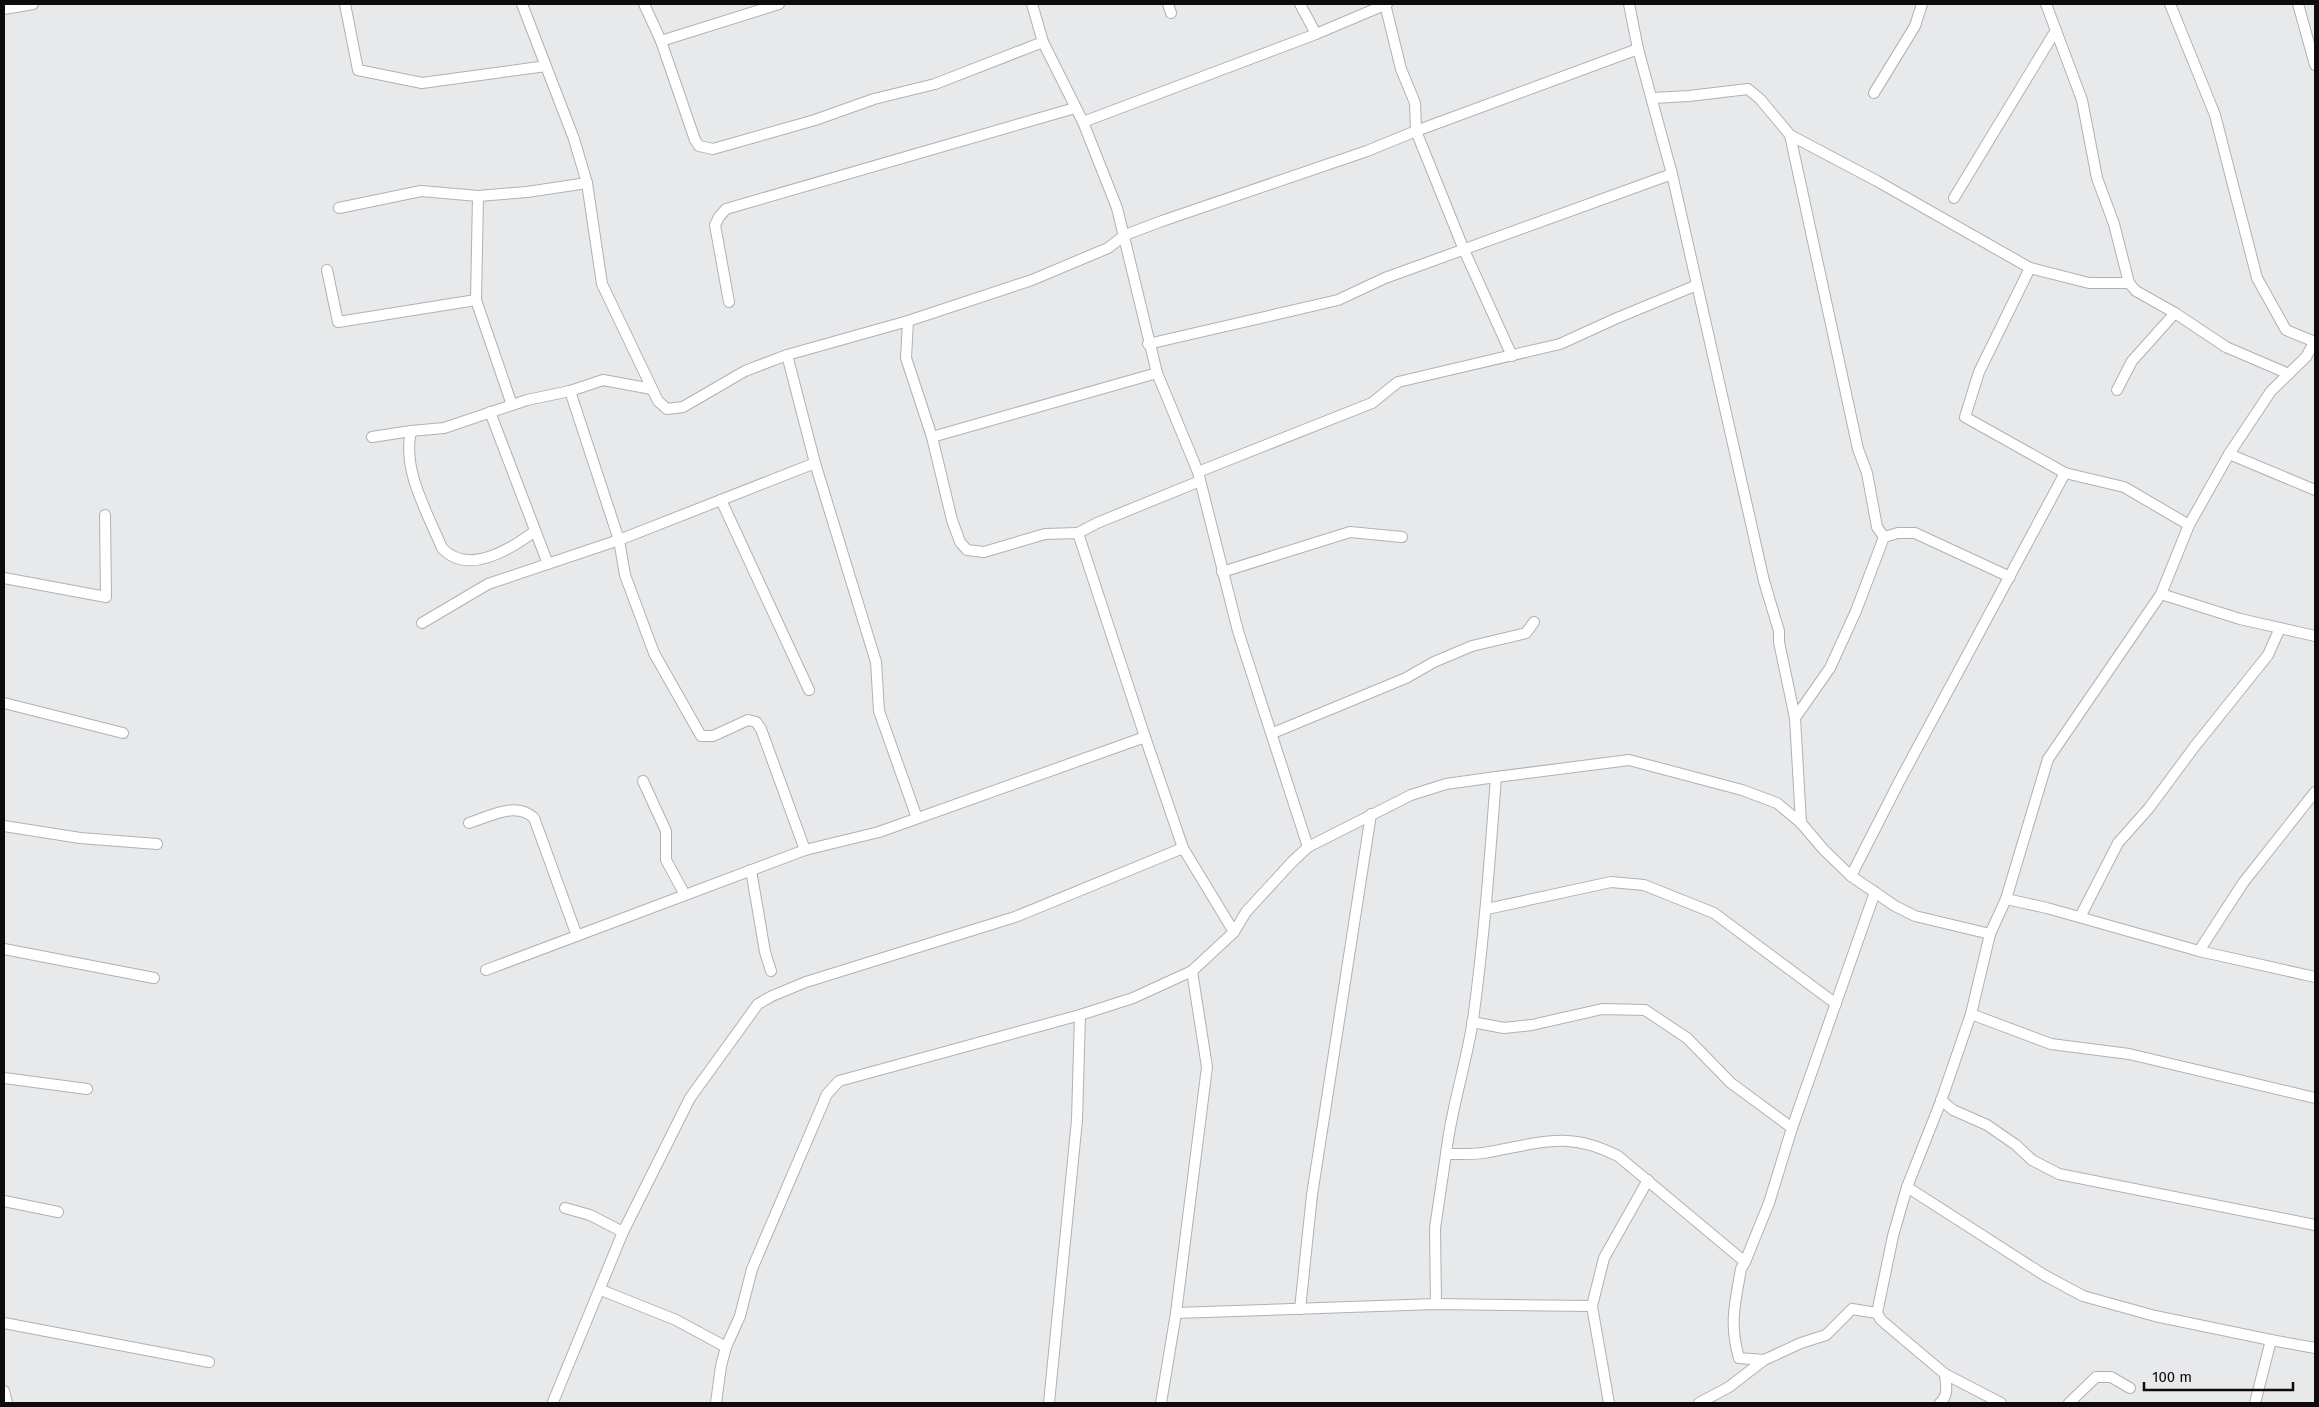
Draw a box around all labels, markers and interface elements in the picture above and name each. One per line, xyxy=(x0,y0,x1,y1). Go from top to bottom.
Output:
scale bar xyxy=(2144,1360,2293,1392)
text: 100 m xyxy=(2152,1368,2192,1386)

